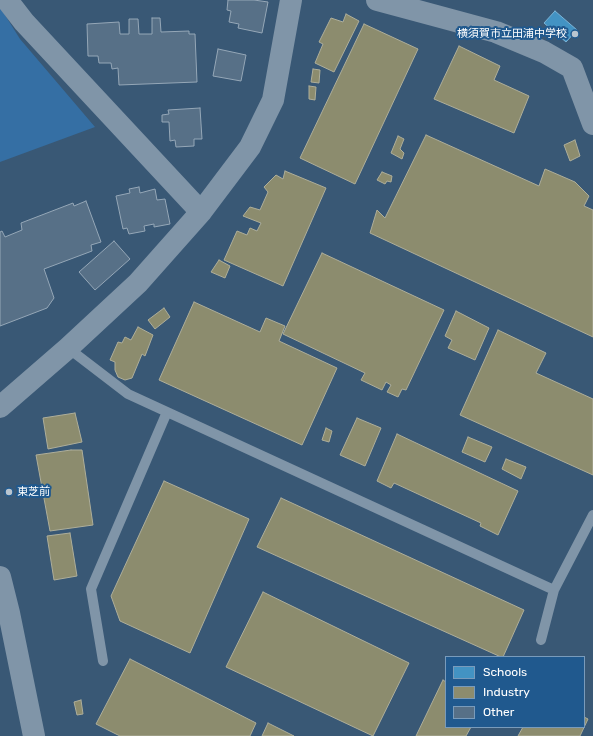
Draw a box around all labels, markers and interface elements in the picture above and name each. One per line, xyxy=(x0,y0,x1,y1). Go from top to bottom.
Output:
place label: 横須賀市立田浦中学校 xyxy=(457,27,567,41)
marker: 横須賀市立田浦中学校 xyxy=(570,29,580,39)
place label: 東芝前 xyxy=(17,485,50,499)
marker: 東芝前 xyxy=(4,487,14,497)
legend xyxy=(445,656,585,728)
text: Schools xyxy=(483,665,527,679)
text: Industry xyxy=(483,685,530,699)
text: Other xyxy=(483,705,514,719)

